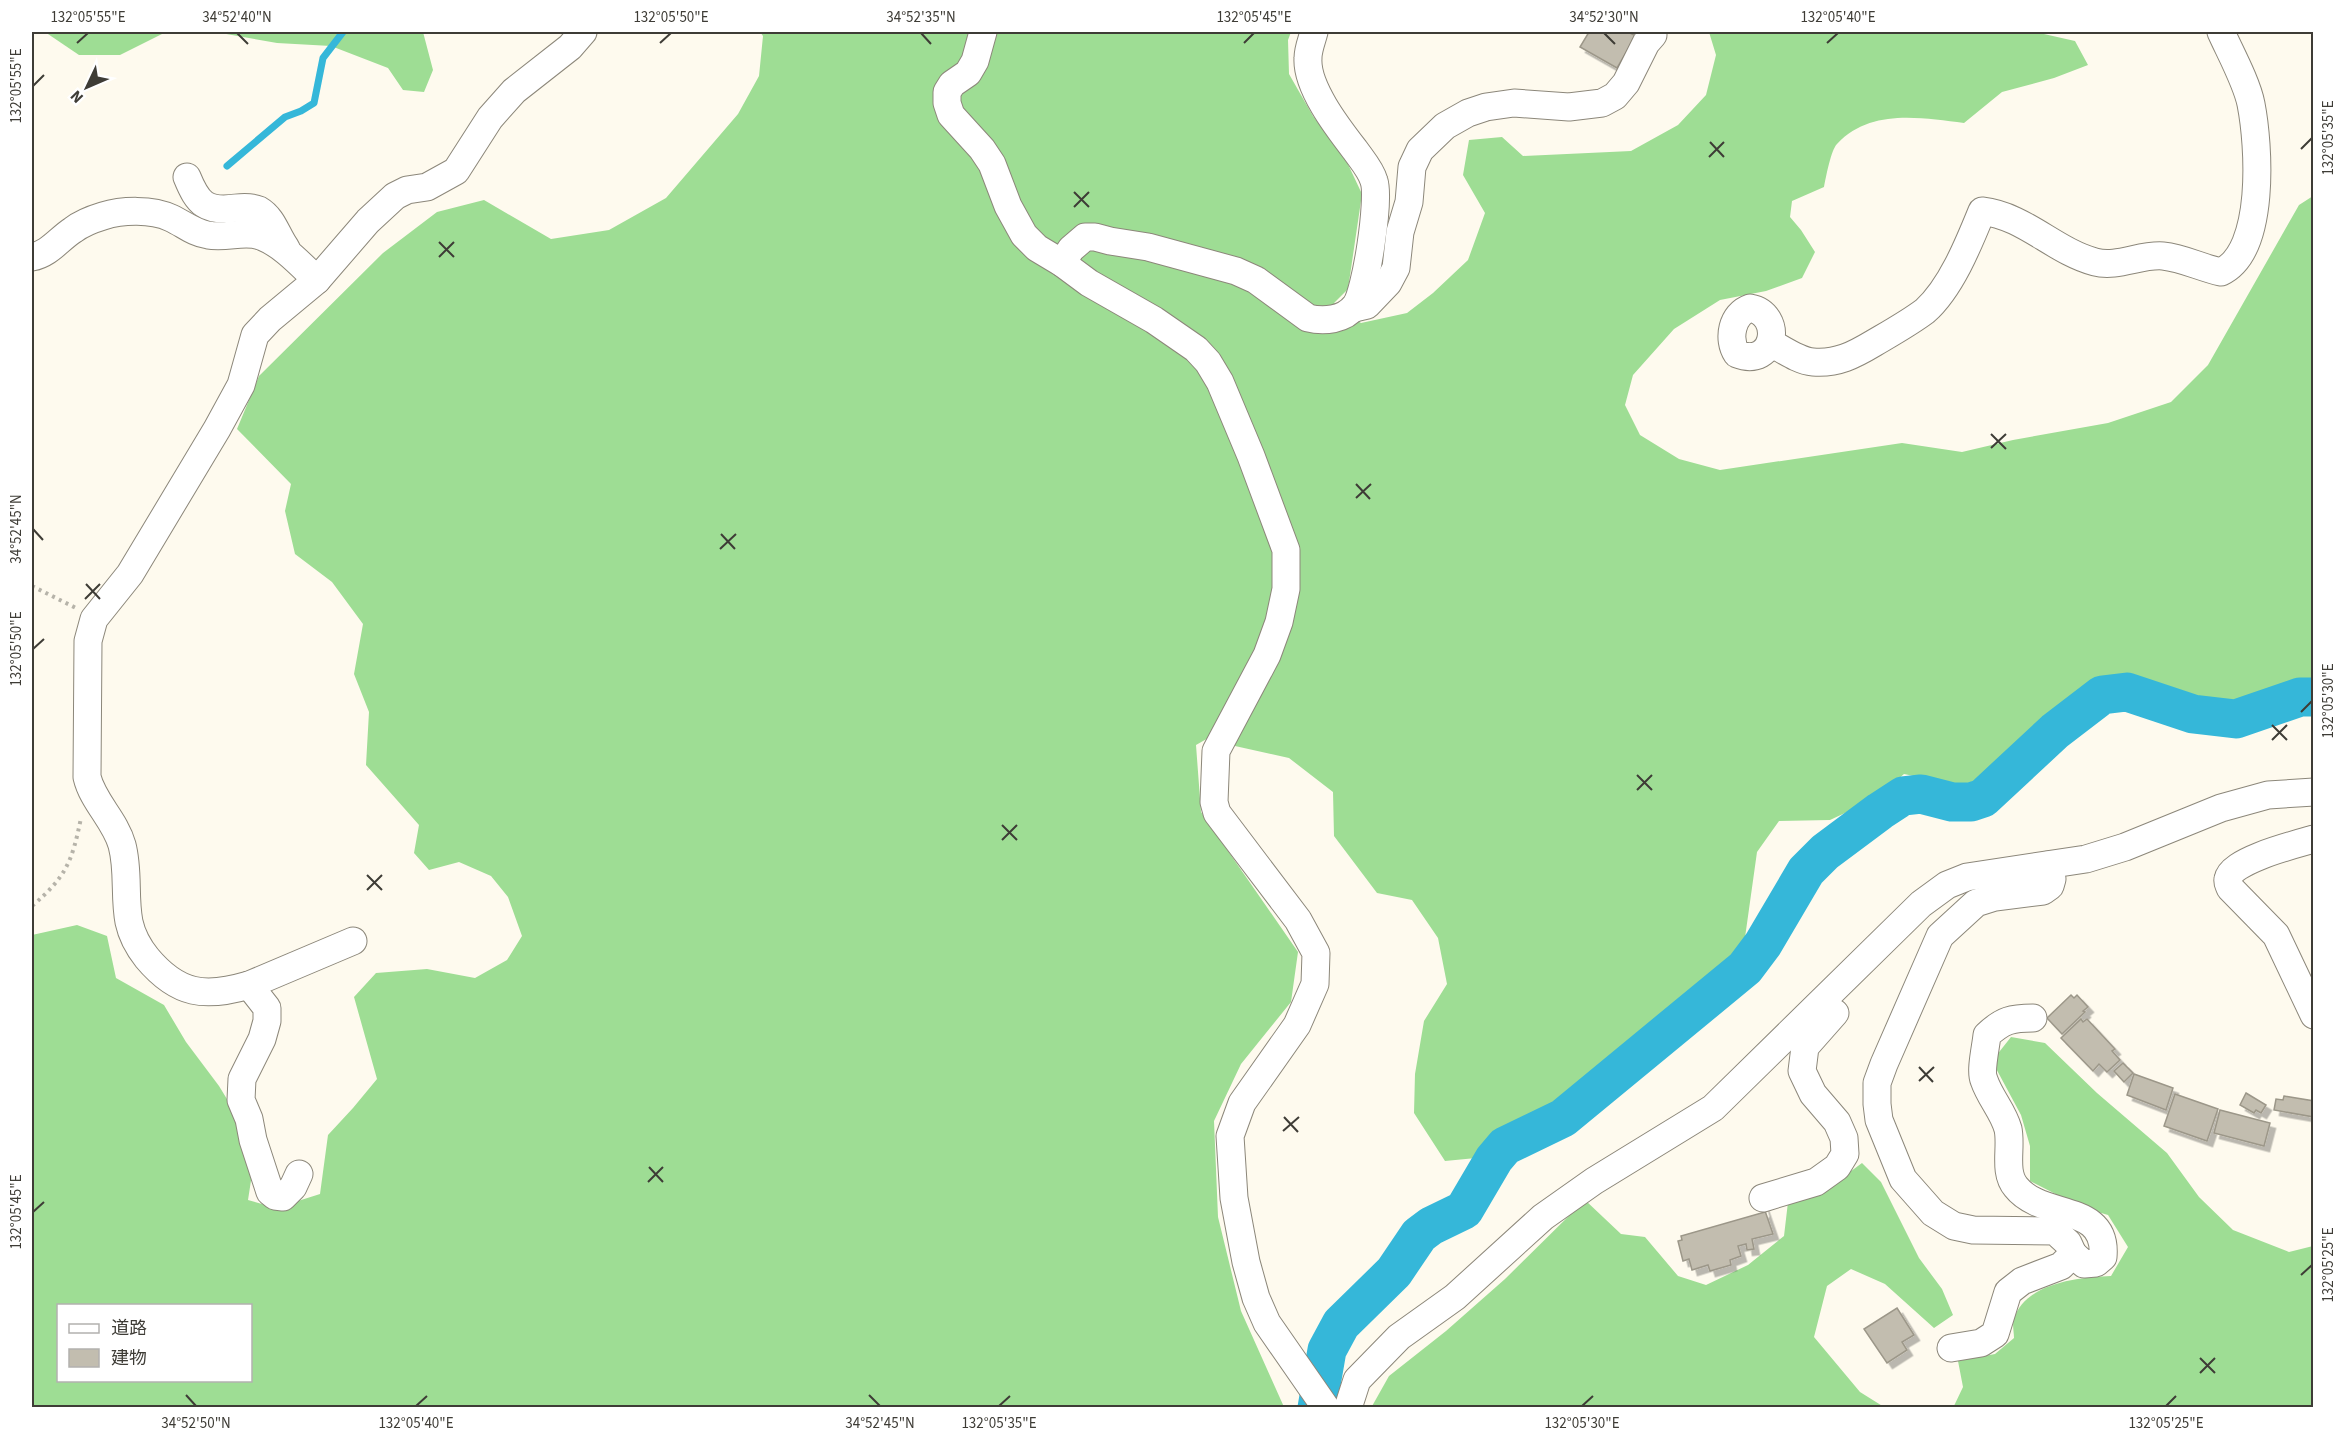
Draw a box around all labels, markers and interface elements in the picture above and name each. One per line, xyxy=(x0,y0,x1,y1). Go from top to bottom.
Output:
text: 132°05'55"E xyxy=(50,7,126,28)
text: 34°52'40"N xyxy=(202,7,272,28)
text: 132°05'50"E xyxy=(633,7,709,28)
text: 34°52'35"N xyxy=(886,7,956,28)
text: 132°05'45"E xyxy=(1216,7,1292,28)
text: 34°52'30"N xyxy=(1569,7,1639,28)
text: 132°05'40"E xyxy=(1800,7,1876,28)
text: 132°05'55"E xyxy=(6,48,27,124)
north arrow xyxy=(57,57,117,117)
text: N xyxy=(65,85,89,108)
text: 132°05'35"E xyxy=(2318,100,2339,176)
text: 34°52'45"N xyxy=(6,494,27,564)
text: 132°05'50"E xyxy=(6,611,27,687)
text: 132°05'30"E xyxy=(2318,663,2339,739)
text: 132°05'45"E xyxy=(6,1174,27,1250)
text: 132°05'25"E xyxy=(2318,1227,2339,1303)
legend xyxy=(57,1304,252,1382)
text: 道路 xyxy=(111,1316,147,1341)
text: 建物 xyxy=(111,1346,147,1371)
text: 34°52'50"N xyxy=(161,1413,231,1434)
text: 132°05'40"E xyxy=(378,1413,454,1434)
text: 34°52'45"N xyxy=(845,1413,915,1434)
text: 132°05'35"E xyxy=(961,1413,1037,1434)
text: 132°05'30"E xyxy=(1544,1413,1620,1434)
text: 132°05'25"E xyxy=(2128,1413,2204,1434)

